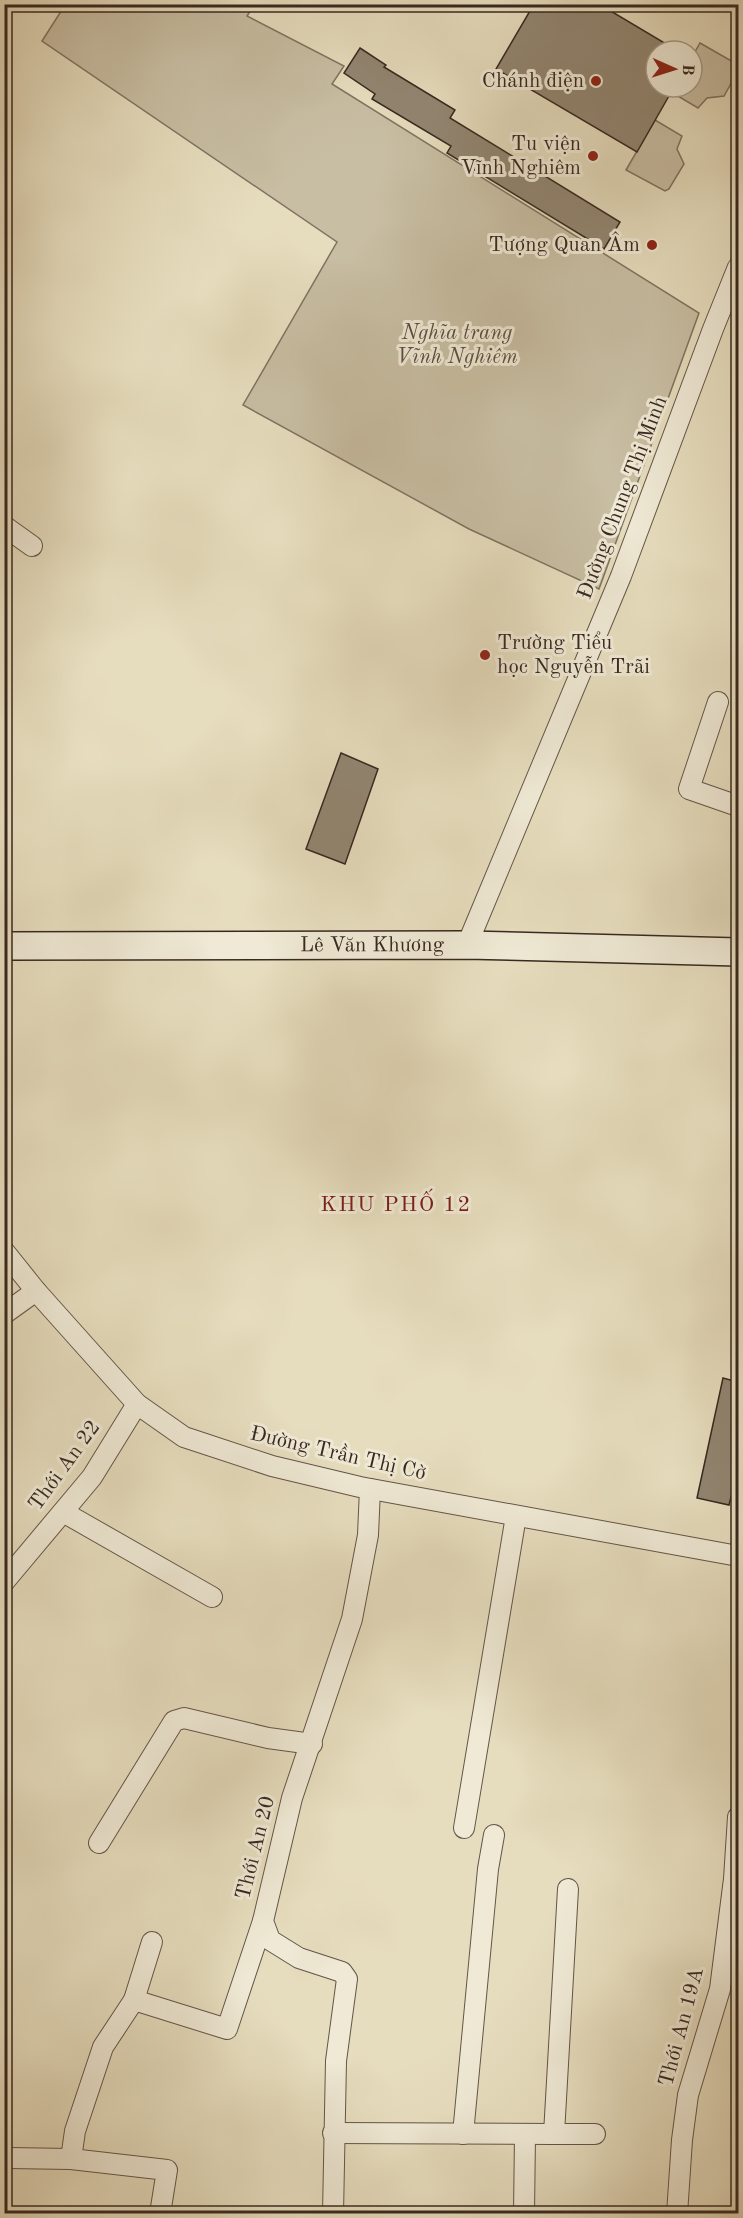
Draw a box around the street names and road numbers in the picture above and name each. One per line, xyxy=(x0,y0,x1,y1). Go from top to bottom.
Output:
street label: Đường Chung Thị Minh xyxy=(575,394,671,602)
street label: Lê Văn Khương xyxy=(300,935,445,956)
street label: Thới An 22 xyxy=(25,1417,105,1515)
street label: Đường Trần Thị Cờ xyxy=(248,1422,428,1484)
street label: Thới An 20 xyxy=(233,1794,279,1902)
street label: Thới An 19A xyxy=(656,1965,708,2089)

